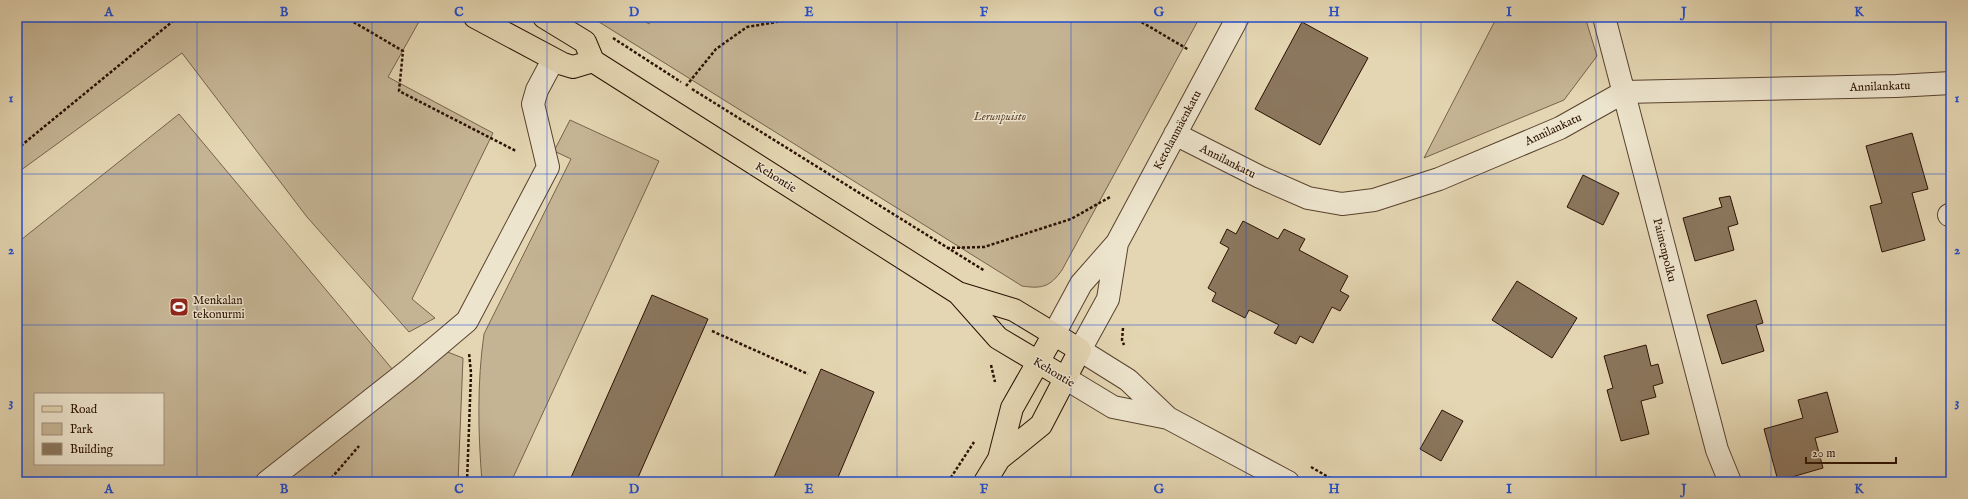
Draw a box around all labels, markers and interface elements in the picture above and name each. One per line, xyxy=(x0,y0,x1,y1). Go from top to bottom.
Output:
text: A xyxy=(104,4,115,21)
text: B xyxy=(280,4,289,21)
text: C xyxy=(454,4,464,21)
text: D xyxy=(629,4,640,21)
text: E xyxy=(804,4,814,21)
text: F xyxy=(980,4,989,21)
text: G xyxy=(1154,4,1165,21)
text: H xyxy=(1328,4,1340,21)
text: I xyxy=(1506,4,1512,21)
text: J xyxy=(1679,4,1687,21)
text: K xyxy=(1854,4,1864,21)
street label: Annilankatu xyxy=(1848,78,1911,95)
street label: Ketolanmäenkatu xyxy=(1150,88,1205,173)
text: 1 xyxy=(9,90,14,107)
text: 1 xyxy=(1955,90,1960,107)
park label: Lerunpuisto xyxy=(973,109,1026,124)
street label: Annilankatu xyxy=(1522,110,1584,150)
street label: Annilankatu xyxy=(1196,140,1258,182)
street label: Kehontie xyxy=(752,159,800,196)
street label: Paimenpolku xyxy=(1648,217,1680,284)
text: 2 xyxy=(8,242,14,259)
text: 2 xyxy=(1954,242,1960,259)
place label: Menkalan tekonurmi xyxy=(193,293,245,322)
sports icon: Menkalan tekonurmi xyxy=(168,296,190,318)
street label: Kehontie xyxy=(1030,354,1078,391)
legend xyxy=(34,393,164,465)
text: 3 xyxy=(9,394,14,411)
text: 3 xyxy=(1955,394,1960,411)
text: Road xyxy=(70,402,98,417)
text: Park xyxy=(70,422,93,437)
scale bar xyxy=(1806,439,1896,465)
text: Building xyxy=(70,442,114,457)
text: 20 m xyxy=(1812,446,1835,461)
text: A xyxy=(104,481,115,498)
text: B xyxy=(280,481,289,498)
text: C xyxy=(454,481,464,498)
text: D xyxy=(629,481,640,498)
text: E xyxy=(804,481,814,498)
text: F xyxy=(980,481,989,498)
text: G xyxy=(1154,481,1165,498)
text: H xyxy=(1328,481,1340,498)
text: I xyxy=(1506,481,1512,498)
text: J xyxy=(1679,481,1687,498)
text: K xyxy=(1854,481,1864,498)

